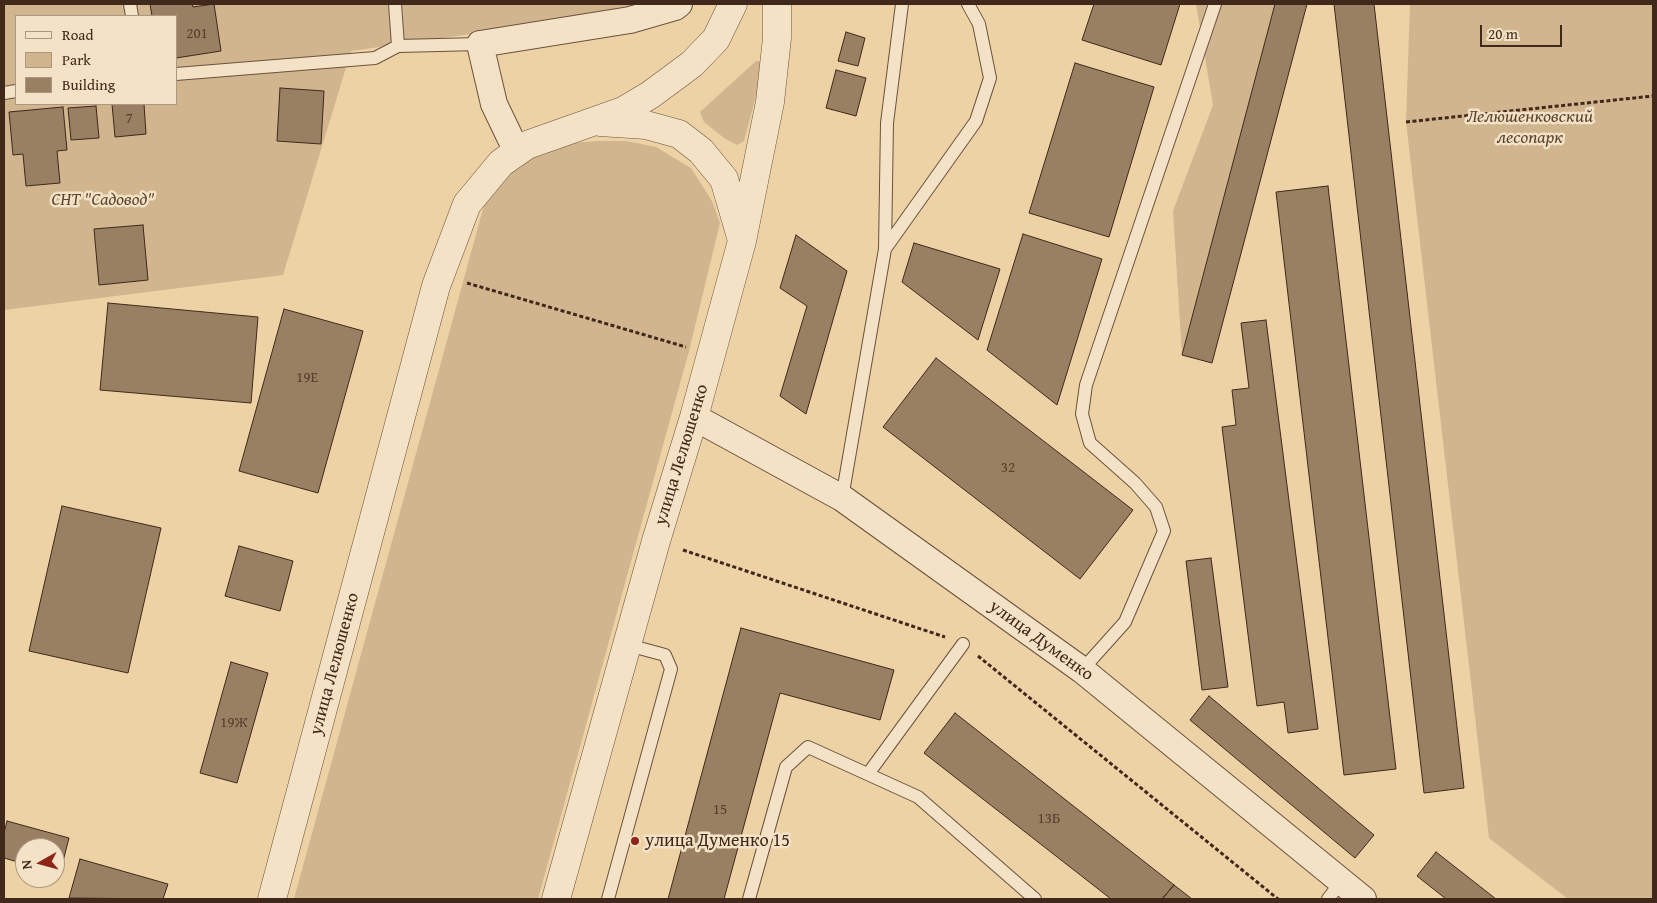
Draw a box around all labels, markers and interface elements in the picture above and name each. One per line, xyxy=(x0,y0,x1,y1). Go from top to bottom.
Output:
legend xyxy=(15,15,178,105)
scale bar xyxy=(1482,15,1564,47)
text: 20 m xyxy=(1488,23,1518,44)
text: Road xyxy=(62,24,93,45)
house number: 201 xyxy=(186,25,208,43)
text: Park xyxy=(62,49,91,70)
text: Building xyxy=(62,74,115,95)
park label: Лелюшенковский лесопарк xyxy=(1467,106,1593,148)
house number: 7 xyxy=(125,110,133,128)
park label: СНТ "Садовод" xyxy=(51,189,155,211)
house number: 19Е xyxy=(296,369,318,387)
street label: улица Лелюшенко xyxy=(650,382,714,528)
house number: 32 xyxy=(1001,459,1015,477)
street label: улица Лелюшенко xyxy=(306,590,364,738)
street label: улица Думенко xyxy=(985,596,1097,686)
house number: 19Ж xyxy=(220,714,248,732)
house number: 15 xyxy=(713,801,727,819)
house number: 13Б xyxy=(1038,810,1060,828)
place label: улица Думенко 15 xyxy=(645,830,790,852)
marker: улица Думенко 15 xyxy=(629,835,641,847)
north arrow xyxy=(15,838,65,888)
text: N xyxy=(16,859,37,871)

